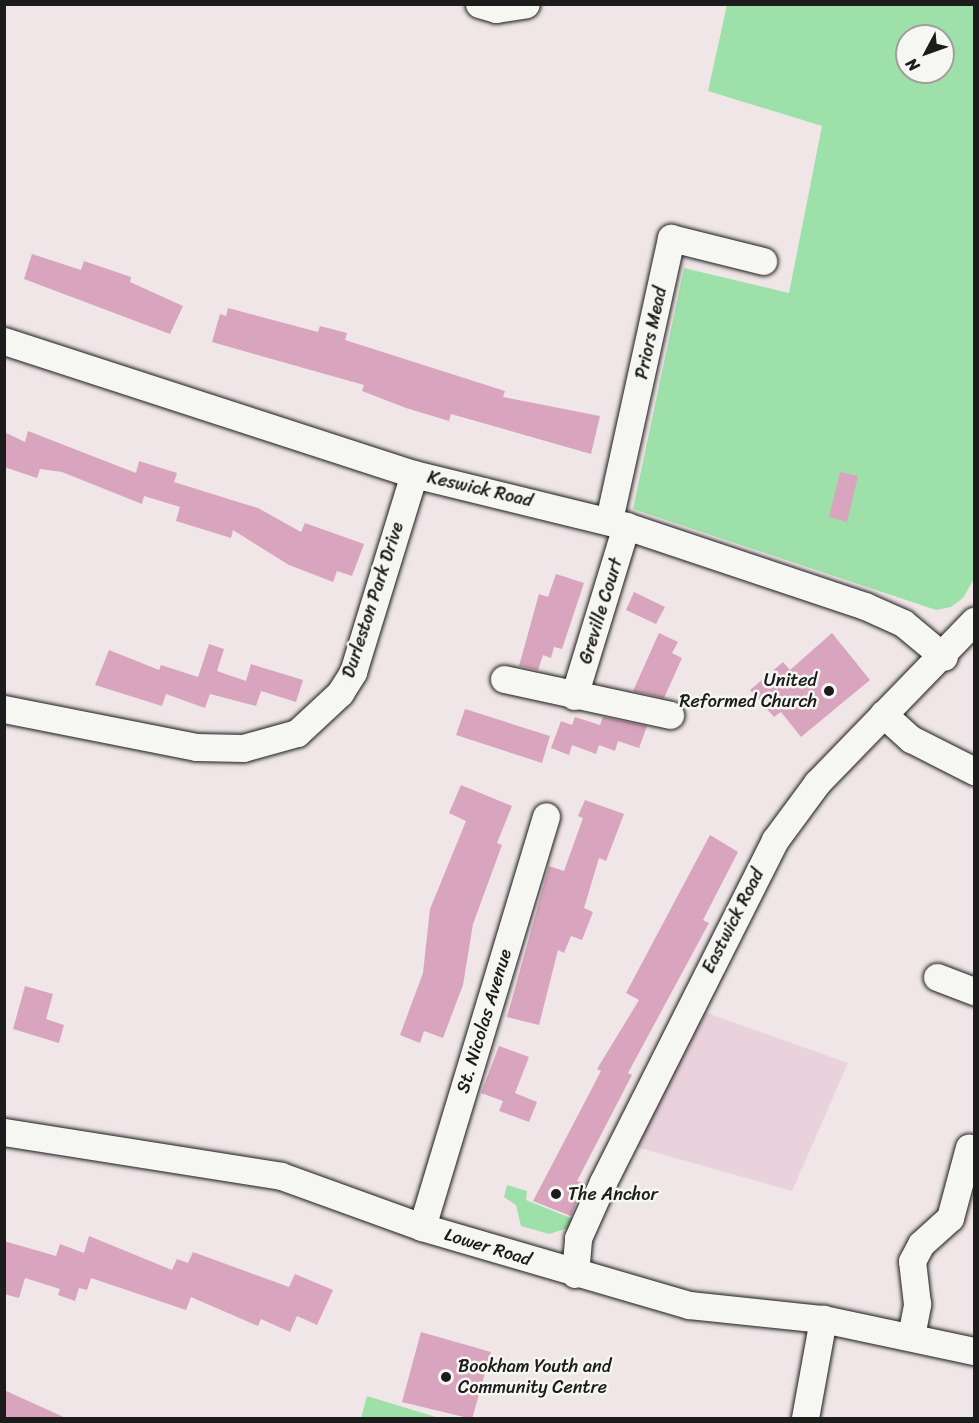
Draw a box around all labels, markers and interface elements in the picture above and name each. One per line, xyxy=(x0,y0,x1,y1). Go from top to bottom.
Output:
north arrow xyxy=(895,24,955,84)
text: N xyxy=(898,51,927,79)
street label: Priors Mead xyxy=(631,285,671,381)
street label: Keswick Road xyxy=(425,466,535,512)
street label: Durleston Park Drive xyxy=(338,519,408,681)
street label: Greville Court xyxy=(575,555,627,667)
place label: United Reformed Church xyxy=(680,670,817,712)
marker: United Reformed Church xyxy=(822,684,836,698)
street label: Eastwick Road xyxy=(697,865,769,977)
street label: St. Nicolas Avenue xyxy=(452,947,516,1095)
place label: The Anchor xyxy=(568,1183,658,1205)
marker: The Anchor xyxy=(549,1187,563,1201)
street label: Lower Road xyxy=(442,1224,534,1270)
place label: Bookham Youth and Community Centre xyxy=(458,1356,611,1398)
marker: Bookham Youth and Community Centre xyxy=(439,1370,453,1384)

